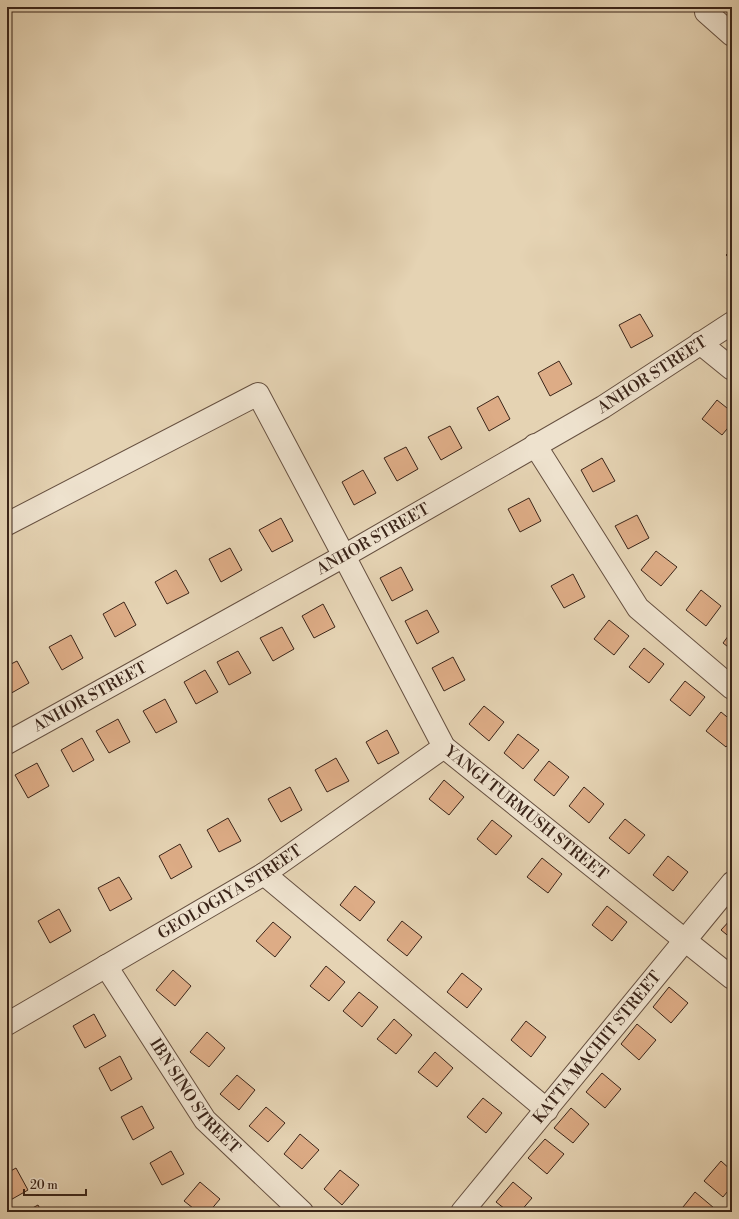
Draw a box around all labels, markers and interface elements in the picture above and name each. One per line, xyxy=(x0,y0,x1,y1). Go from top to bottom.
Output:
street label: ANHOR STREET xyxy=(593,332,711,419)
street label: ANHOR STREET xyxy=(312,499,433,580)
street label: ANHOR STREET xyxy=(29,657,151,737)
street label: YANGI TURMUSH STREET xyxy=(440,741,612,884)
street label: GEOLOGIYA STREET xyxy=(154,840,306,944)
street label: KATTA MACHIT STREET xyxy=(529,967,666,1128)
street label: IBN SINO STREET xyxy=(145,1035,244,1158)
scale bar xyxy=(24,1171,86,1197)
text: 20 m xyxy=(30,1178,58,1193)

